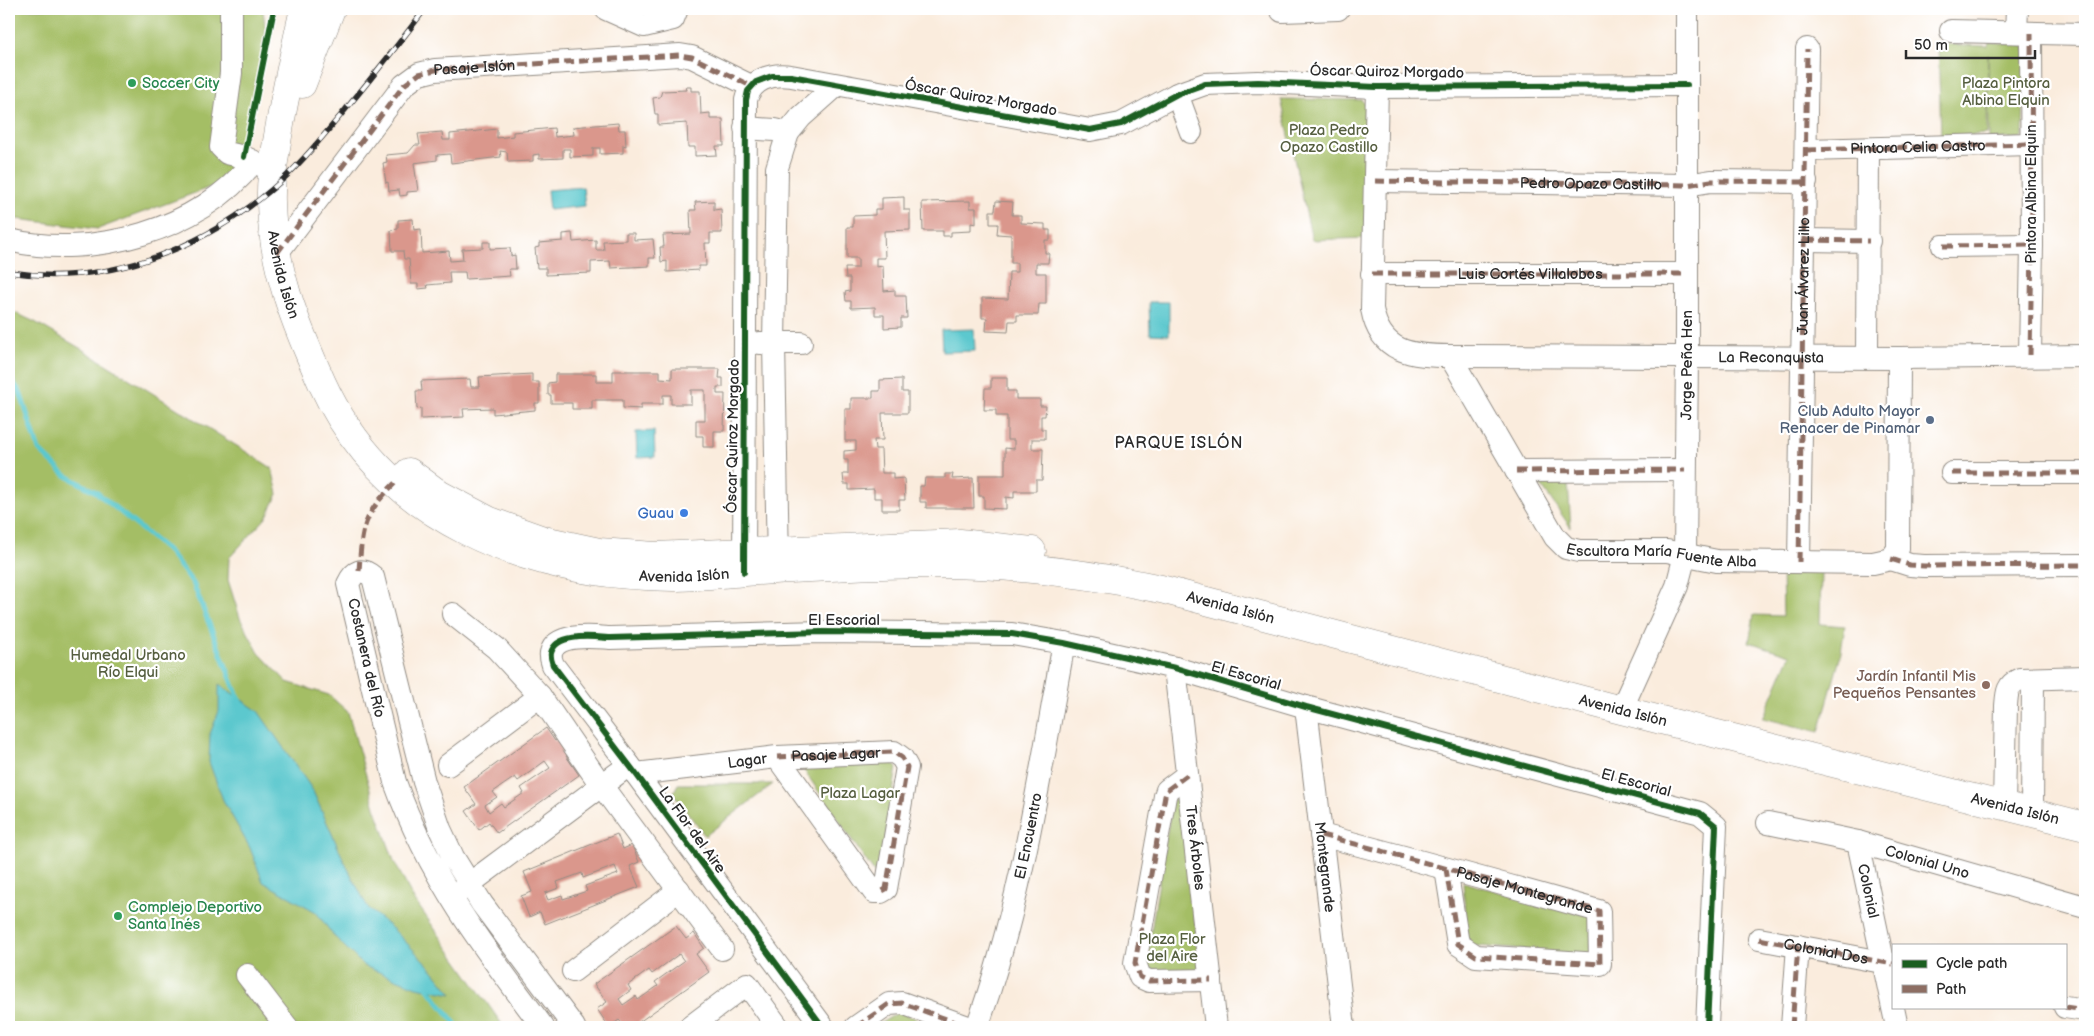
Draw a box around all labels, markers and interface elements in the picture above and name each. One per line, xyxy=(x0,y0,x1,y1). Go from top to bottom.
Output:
scale bar xyxy=(1906,28,2035,60)
text: 50 m xyxy=(1914,36,1948,55)
street label: Pasaje Islón xyxy=(433,56,516,80)
street label: Óscar Quiroz Morgado xyxy=(1310,61,1464,83)
place label: Soccer City xyxy=(142,74,220,93)
park label: Plaza Pintora Albina Elquin xyxy=(1962,74,2050,110)
street label: Óscar Quiroz Morgado xyxy=(903,75,1059,121)
marker: Soccer City xyxy=(126,77,138,89)
park label: Plaza Pedro Opazo Castillo xyxy=(1280,121,1378,157)
street label: Pintora Albina Elquin xyxy=(2022,124,2041,264)
street label: Pintora Celia Castro xyxy=(1850,136,1986,158)
street label: Pedro Opazo Castillo xyxy=(1520,173,1662,194)
street label: Juan Álvarez Lillo xyxy=(1793,217,1814,335)
street label: Avenida Islón xyxy=(263,229,304,321)
street label: Luis Cortés Villalobos xyxy=(1457,265,1603,284)
street label: Jorge Peña Hen xyxy=(1677,310,1697,420)
street label: La Reconquista xyxy=(1718,348,1824,367)
street label: Óscar Quiroz Morgado xyxy=(722,359,744,513)
place label: Club Adulto Mayor Renacer de Pinamar xyxy=(1779,402,1921,438)
marker: Club Adulto Mayor Renacer de Pinamar xyxy=(1924,414,1936,426)
district label: PARQUE ISLÓN xyxy=(1114,432,1244,453)
place label: Guau xyxy=(638,504,674,523)
marker: Guau xyxy=(678,507,690,519)
street label: Escultora María Fuente Alba xyxy=(1564,539,1757,571)
street label: Avenida Islón xyxy=(638,564,730,587)
street label: Avenida Islón xyxy=(1185,587,1277,628)
street label: Costanera del Río xyxy=(343,596,389,720)
street label: El Escorial xyxy=(808,611,880,630)
park label: Humedal Urbano Río Elqui xyxy=(70,646,186,682)
street label: El Escorial xyxy=(1209,657,1283,695)
place label: Jardín Infantil Mis Pequeños Pensantes xyxy=(1833,667,1977,703)
marker: Jardín Infantil Mis Pequeños Pensantes xyxy=(1980,679,1992,691)
street label: Avenida Islón xyxy=(1577,690,1669,731)
street label: Pasaje Lagar xyxy=(791,743,881,766)
street label: Lagar xyxy=(727,749,768,772)
street label: El Escorial xyxy=(1599,765,1673,801)
street label: La Flor del Aire xyxy=(654,783,730,877)
park label: Plaza Lagar xyxy=(820,784,901,803)
street label: Avenida Islón xyxy=(1969,788,2061,829)
street label: El Encuentro xyxy=(1010,791,1046,881)
street label: Tres Árboles xyxy=(1181,804,1210,892)
street label: Montegrande xyxy=(1310,820,1340,913)
street label: Colonial Uno xyxy=(1883,841,1972,883)
street label: Pasaje Montegrande xyxy=(1454,862,1595,918)
street label: Colonial xyxy=(1853,862,1883,920)
place label: Complejo Deportivo Santa Inés xyxy=(128,898,262,934)
marker: Complejo Deportivo Santa Inés xyxy=(112,910,124,922)
park label: Plaza Flor del Aire xyxy=(1139,930,1206,966)
street label: Colonial Dos xyxy=(1782,934,1870,969)
legend xyxy=(1892,944,2066,1008)
text: Cycle path xyxy=(1936,954,2007,973)
text: Path xyxy=(1936,980,1966,999)

